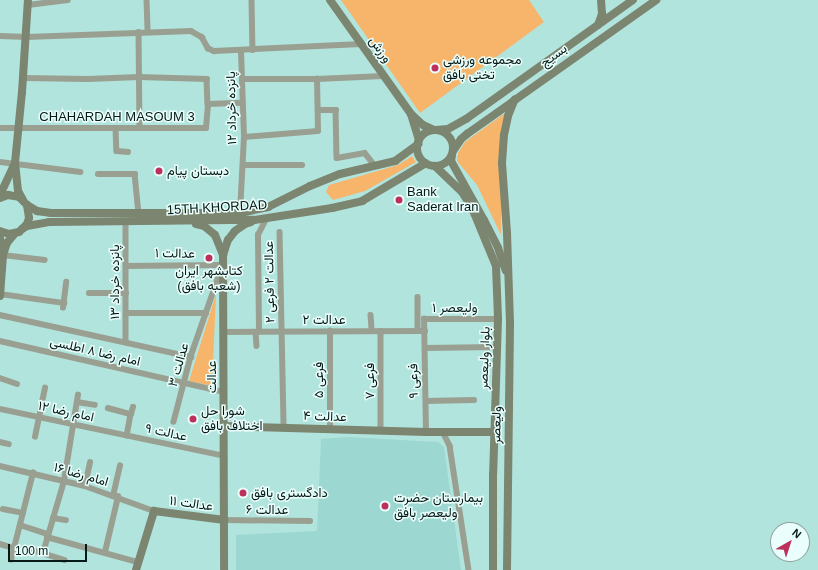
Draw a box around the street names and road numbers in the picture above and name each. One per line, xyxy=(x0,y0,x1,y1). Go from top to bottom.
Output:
street label: ورزش xyxy=(365,34,395,66)
street label: بسیج xyxy=(538,41,570,71)
street label: پانزده خرداد ۱۲ xyxy=(224,71,240,145)
street label: CHAHARDAH MASOUM 3 xyxy=(39,109,195,125)
street label: 15TH KHORDAD xyxy=(166,198,268,218)
street label: عدالت ۲ فرعی ۲ xyxy=(261,241,279,323)
street label: پانزده خرداد ۱۳ xyxy=(107,244,123,320)
street label: عدالت ۱ xyxy=(155,246,195,262)
street label: ولیعصر ۱ xyxy=(432,300,478,316)
street label: عدالت ۲ xyxy=(303,312,345,328)
street label: بلوار ولیعصر xyxy=(476,326,494,390)
street label: امام رضا ۸ اطلسی xyxy=(48,334,142,370)
street label: عدالت ۳ xyxy=(165,341,193,389)
street label: عدالت xyxy=(204,361,220,393)
street label: فرعی ۵ xyxy=(311,362,327,398)
street label: فرعی ۷ xyxy=(362,363,378,399)
street label: فرعی ۹ xyxy=(406,363,422,399)
street label: امام رضا ۱۲ xyxy=(37,398,95,426)
street label: ولیعصر xyxy=(489,406,505,444)
street label: عدالت ۴ xyxy=(303,408,347,426)
street label: عدالت ۹ xyxy=(144,421,188,445)
street label: امام رضا ۱۶ xyxy=(52,460,110,490)
street label: عدالت ۱۱ xyxy=(168,493,214,515)
street label: عدالت ۶ xyxy=(246,502,288,518)

